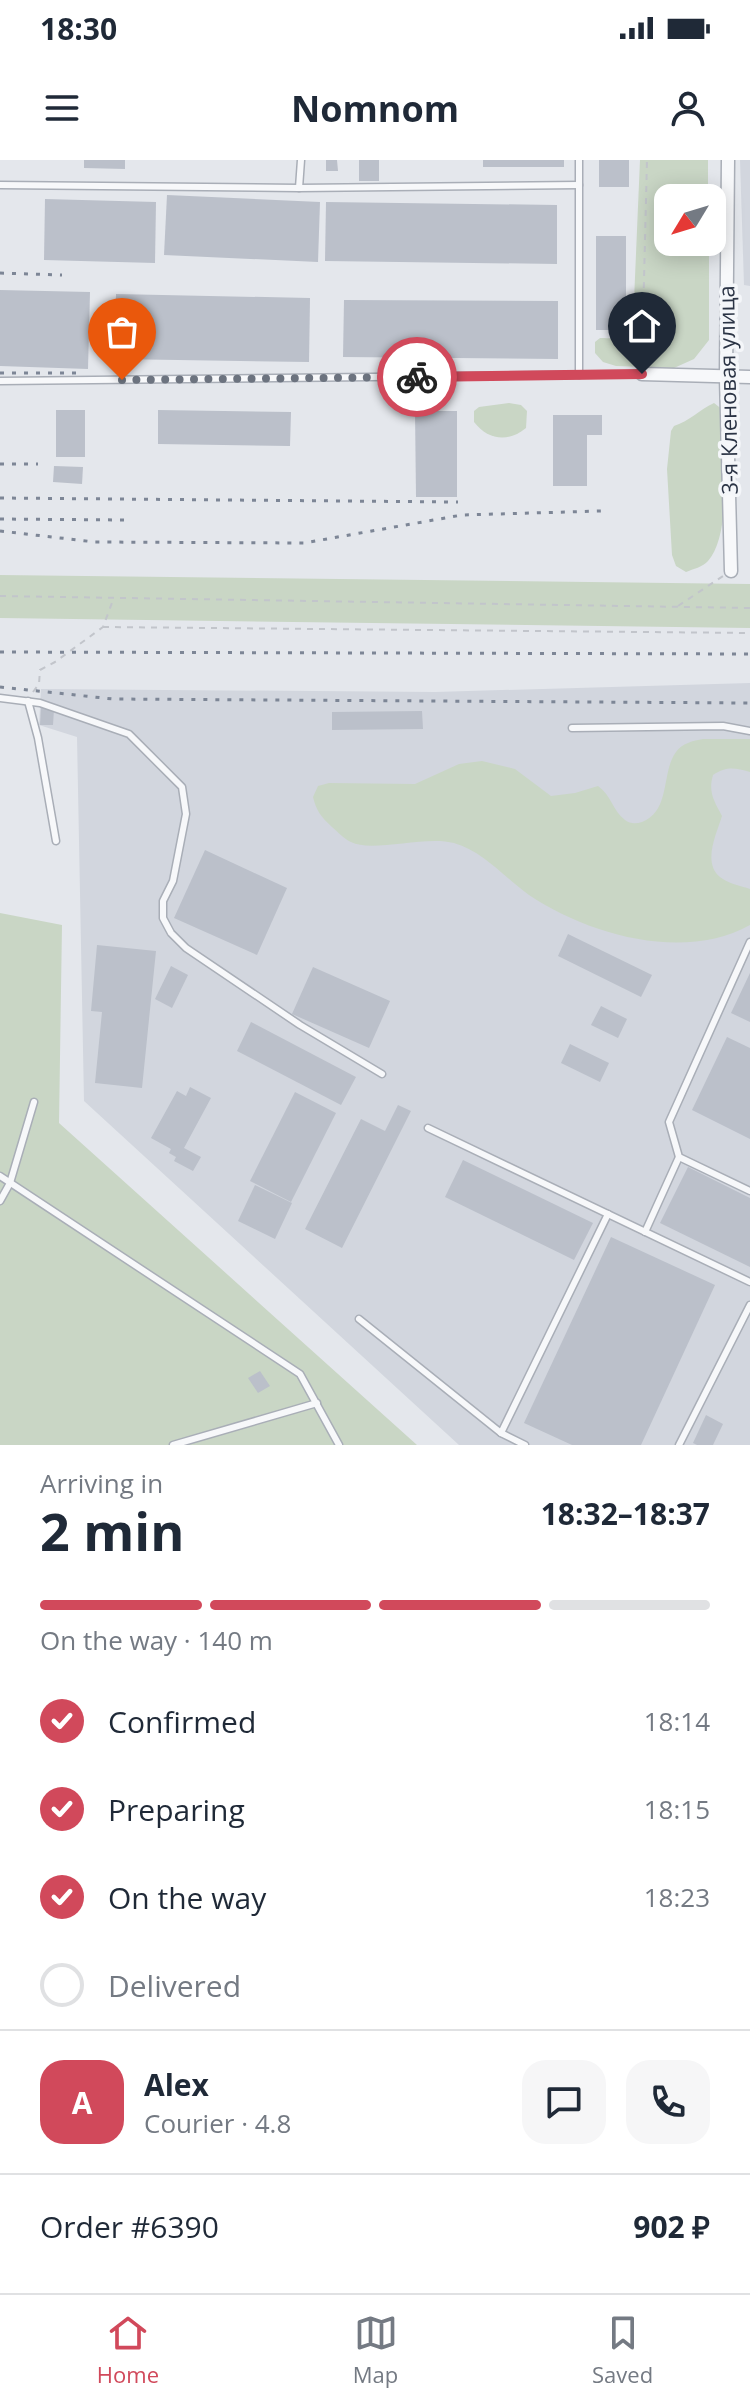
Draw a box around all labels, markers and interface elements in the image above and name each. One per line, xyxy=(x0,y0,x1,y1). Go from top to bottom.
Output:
text: 18:30 xyxy=(40,8,117,49)
text: Nomnom xyxy=(291,84,459,133)
icon: menu xyxy=(40,86,84,130)
icon: person xyxy=(666,86,710,130)
north arrow xyxy=(654,184,726,256)
map controls xyxy=(654,184,726,256)
street label: 3-я Кленовая улица xyxy=(710,285,744,495)
pin xyxy=(608,292,676,374)
pin xyxy=(88,298,156,380)
icon: home xyxy=(620,304,664,348)
icon: bag xyxy=(100,310,144,354)
courier xyxy=(377,337,457,417)
icon: bike xyxy=(395,355,439,399)
text: Arriving in xyxy=(40,1465,163,1501)
text: 18:32–18:37 xyxy=(541,1493,710,1534)
text: 2 min xyxy=(40,1495,184,1566)
text: On the way · 140 m xyxy=(40,1622,273,1658)
icon: check xyxy=(40,1699,84,1743)
text: Confirmed xyxy=(108,1701,256,1742)
text: 18:14 xyxy=(644,1703,710,1739)
icon: check xyxy=(40,1787,84,1831)
text: Preparing xyxy=(108,1789,245,1830)
text: 18:15 xyxy=(644,1791,710,1827)
icon: check xyxy=(40,1875,84,1919)
text: On the way xyxy=(108,1877,266,1918)
text: 18:23 xyxy=(644,1879,710,1915)
text: Delivered xyxy=(108,1965,241,2006)
button: chat xyxy=(522,2060,606,2144)
button: phone xyxy=(626,2060,710,2144)
text: Alex xyxy=(144,2064,209,2105)
text: A xyxy=(72,2082,92,2123)
text: Courier · 4.8 xyxy=(144,2105,291,2141)
text: Order #6390 xyxy=(40,2206,219,2247)
text: 902 ₽ xyxy=(633,2206,710,2247)
tab: Home xyxy=(97,2311,159,2389)
tab: Map xyxy=(353,2311,398,2389)
tab: Saved xyxy=(592,2311,653,2389)

